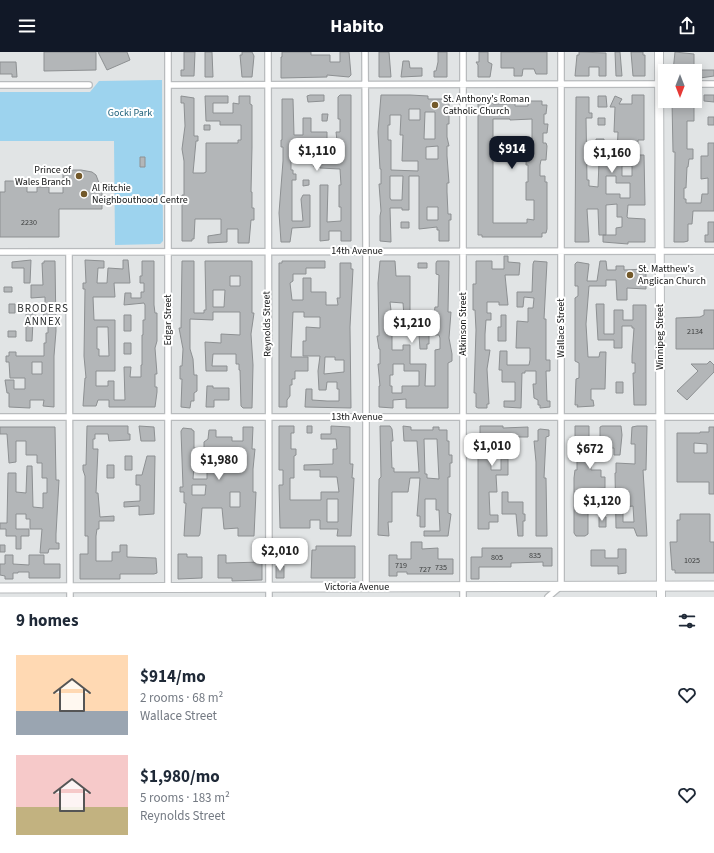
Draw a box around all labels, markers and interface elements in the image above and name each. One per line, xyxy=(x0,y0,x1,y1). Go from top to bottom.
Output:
text: Habito xyxy=(330,14,384,39)
icon: menu xyxy=(16,15,38,37)
icon: share xyxy=(676,15,698,37)
north arrow xyxy=(658,64,702,108)
map controls xyxy=(658,64,702,108)
place label: St. Anthony's Roman Catholic Church xyxy=(443,92,530,118)
marker: St. Anthony's Roman Catholic Church xyxy=(430,100,440,110)
park label: Gocki Park xyxy=(108,106,152,120)
pin: $914 xyxy=(488,136,536,170)
pin: $1,110 xyxy=(284,138,350,172)
text: $914 xyxy=(498,140,526,158)
pin: $1,160 xyxy=(579,140,645,174)
text: $1,110 xyxy=(298,142,336,160)
text: $1,160 xyxy=(593,144,631,162)
place label: Prince of Wales Branch xyxy=(15,163,72,189)
marker: Prince of Wales Branch xyxy=(74,171,84,181)
place label: Al Ritchie Neighbouthood Centre xyxy=(92,181,188,207)
marker: Al Ritchie Neighbouthood Centre xyxy=(79,189,89,199)
house number: 2230 xyxy=(21,217,37,228)
street label: 14th Avenue xyxy=(331,244,383,258)
place label: St. Matthew's Anglican Church xyxy=(638,262,706,288)
marker: St. Matthew's Anglican Church xyxy=(625,270,635,280)
street label: Reynolds Street xyxy=(259,291,275,357)
street label: Atkinson Street xyxy=(456,292,470,356)
street label: Edgar Street xyxy=(161,294,175,346)
street label: Wallace Street xyxy=(554,298,568,358)
district label: BRODERS ANNEX xyxy=(17,301,69,329)
street label: Winnipeg Street xyxy=(653,303,667,370)
pin: $1,210 xyxy=(379,310,445,344)
text: $1,210 xyxy=(393,314,431,332)
house number: 2134 xyxy=(687,326,703,337)
street label: 13th Avenue xyxy=(331,410,383,424)
pin: $1,010 xyxy=(459,433,525,467)
pin: $672 xyxy=(566,436,614,470)
text: $1,010 xyxy=(473,437,511,455)
text: $672 xyxy=(576,440,604,458)
pin: $1,980 xyxy=(186,447,252,481)
text: $1,980 xyxy=(200,451,238,469)
pin: $1,120 xyxy=(569,488,635,522)
text: $1,120 xyxy=(583,492,621,510)
pin: $2,010 xyxy=(247,538,313,572)
text: $2,010 xyxy=(261,542,299,560)
house number: 835 xyxy=(529,550,541,561)
house number: 805 xyxy=(491,552,503,563)
house number: 1025 xyxy=(684,555,700,566)
house number: 719 xyxy=(395,560,407,571)
house number: 735 xyxy=(435,562,447,573)
house number: 727 xyxy=(419,564,431,575)
street label: Victoria Avenue xyxy=(325,580,389,594)
text: 9 homes xyxy=(16,609,78,633)
icon: filters xyxy=(676,610,698,632)
text: $914/mo xyxy=(140,665,206,689)
icon: home xyxy=(48,671,96,719)
icon: heart xyxy=(676,684,698,706)
text: 2 rooms · 68 m² xyxy=(140,689,223,707)
text: Wallace Street xyxy=(140,707,217,725)
text: $1,980/mo xyxy=(140,765,220,789)
icon: home xyxy=(48,771,96,819)
icon: heart xyxy=(676,784,698,806)
text: 5 rooms · 183 m² xyxy=(140,789,230,807)
text: Reynolds Street xyxy=(140,807,225,825)

